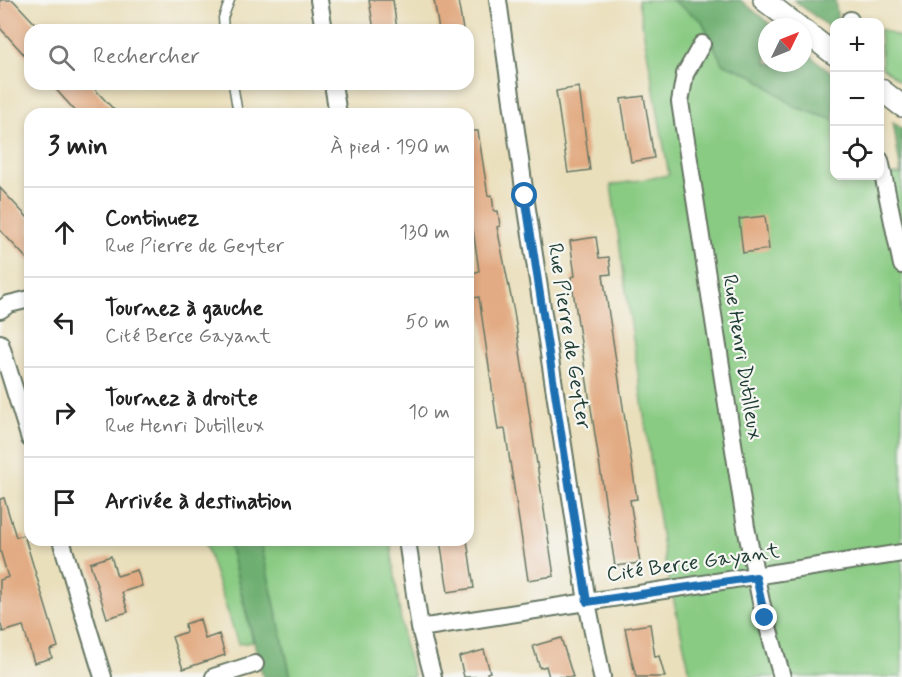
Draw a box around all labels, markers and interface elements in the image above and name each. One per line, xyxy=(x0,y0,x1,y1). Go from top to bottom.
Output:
north arrow xyxy=(758,18,812,72)
map controls xyxy=(830,18,884,180)
button: + xyxy=(830,18,884,72)
search box xyxy=(24,24,474,90)
icon: search xyxy=(45,41,78,74)
text: Rechercher xyxy=(93,43,200,71)
button: − xyxy=(830,72,884,126)
button: locate xyxy=(830,126,884,180)
text: 3 min xyxy=(48,130,108,164)
text: À pied · 190 m xyxy=(330,134,450,161)
route start xyxy=(511,182,537,208)
text: Continuez xyxy=(105,205,199,233)
icon: ahead xyxy=(48,216,81,249)
text: 130 m xyxy=(399,219,450,246)
text: Rue Pierre de Geyter xyxy=(105,233,284,260)
street label: Rue Pierre de Geyter xyxy=(540,241,598,431)
street label: Rue Henri Dutilleux xyxy=(715,272,769,442)
text: Tournez à gauche xyxy=(105,295,263,323)
icon: left xyxy=(48,306,81,339)
text: 50 m xyxy=(405,309,450,336)
text: Cité Berce Gayant xyxy=(105,323,271,350)
text: Tournez à droite xyxy=(105,385,258,413)
icon: right xyxy=(48,396,81,429)
text: 10 m xyxy=(408,399,450,426)
text: Rue Henri Dutilleux xyxy=(105,413,264,440)
icon: arrive xyxy=(48,486,81,519)
text: Arrivée à destination xyxy=(105,488,292,516)
street label: Cité Berce Gayant xyxy=(605,537,782,589)
route end xyxy=(751,604,777,630)

